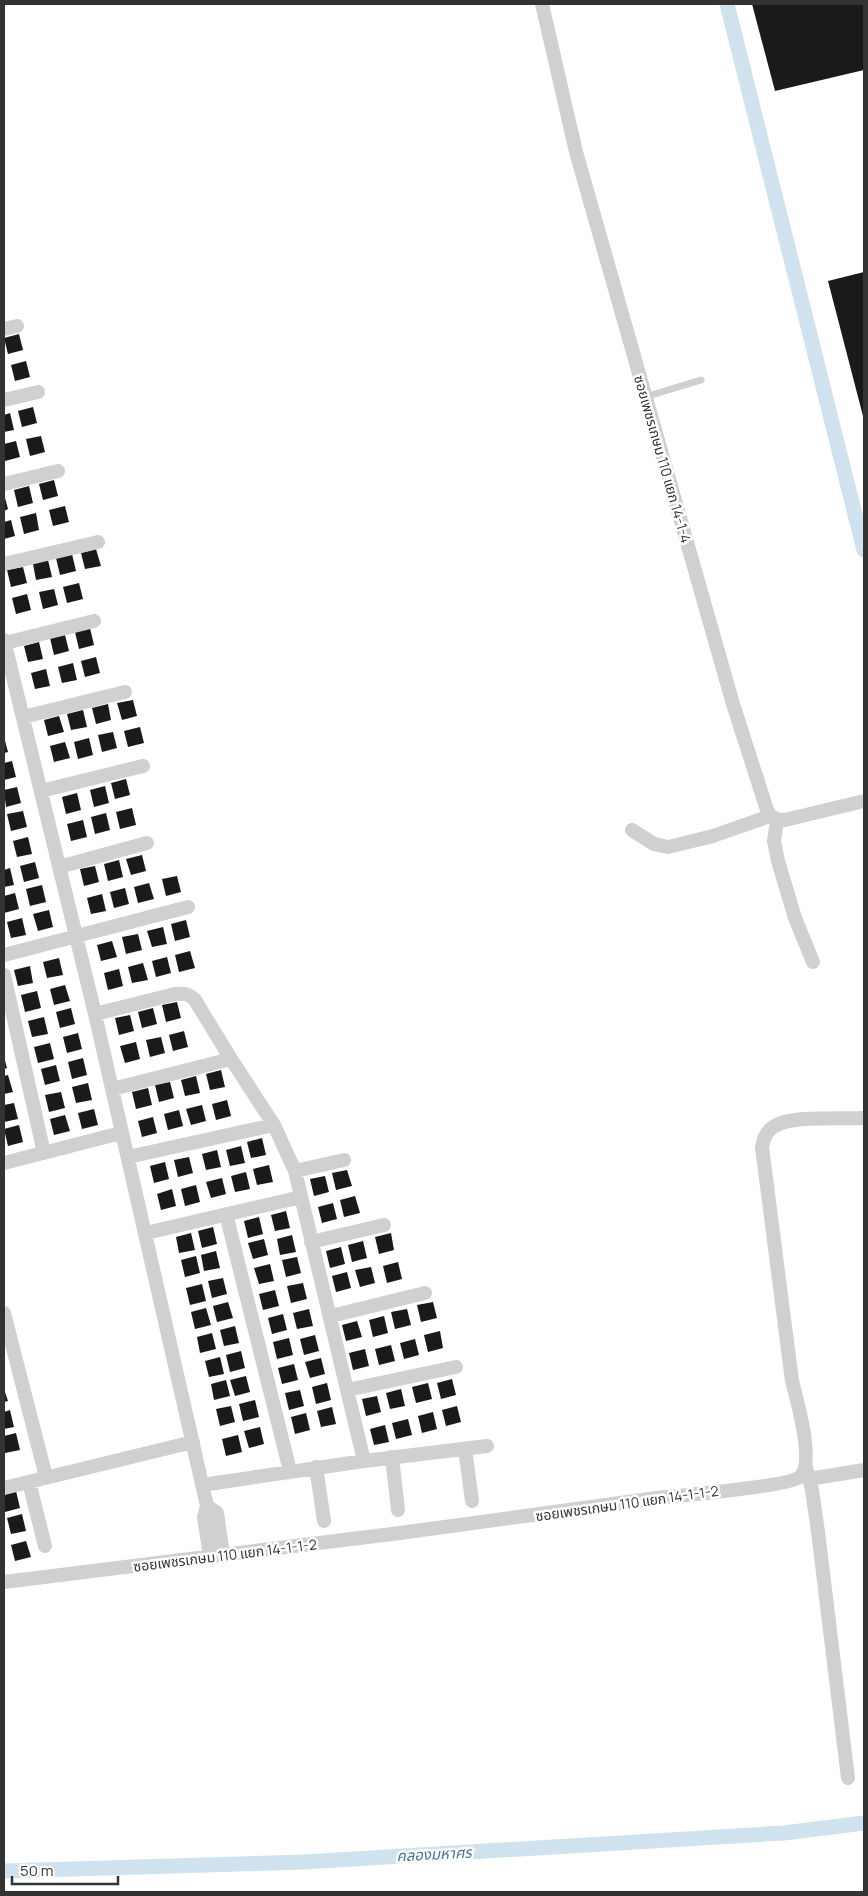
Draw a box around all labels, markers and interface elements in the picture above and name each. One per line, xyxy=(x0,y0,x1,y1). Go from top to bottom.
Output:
street label: ซอยเพชรเกษม 110 แยก 14-1-4 xyxy=(630,373,696,545)
street label: ซอยเพชรเกษม 110 แยก 14-1-1-2 xyxy=(534,1481,720,1525)
street label: ซอยเพชรเกษม 110 แยก 14-1-1-2 xyxy=(132,1534,318,1576)
water label: คลองมหาศร xyxy=(396,1841,474,1866)
scale bar xyxy=(12,1854,119,1886)
text: 50 m xyxy=(20,1860,54,1881)

